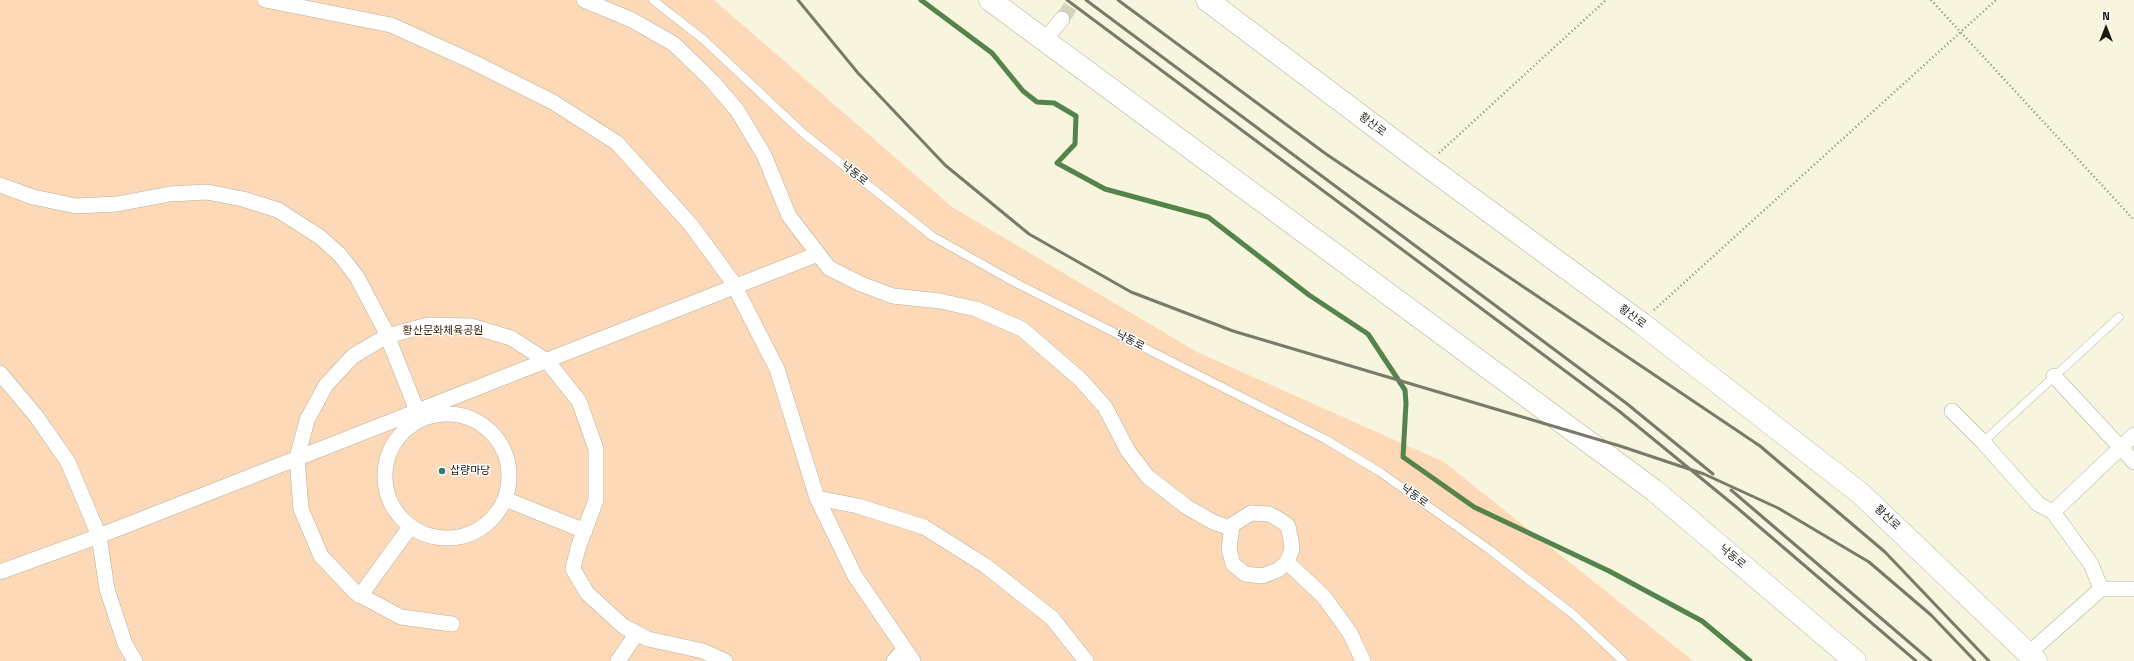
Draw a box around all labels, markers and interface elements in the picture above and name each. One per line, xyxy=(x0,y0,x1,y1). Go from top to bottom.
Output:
north arrow xyxy=(2086,8,2126,48)
text: N xyxy=(2102,8,2110,24)
street label: 황산로 xyxy=(1356,111,1388,139)
street label: 낙동로 xyxy=(838,159,870,189)
street label: 황산로 xyxy=(1616,303,1648,331)
park label: 황산문화체육공원 xyxy=(403,324,483,338)
street label: 낙동로 xyxy=(1113,328,1147,354)
place label: 삽량마당 xyxy=(450,464,490,478)
marker: 삽량마당 xyxy=(437,466,447,476)
street label: 낙동로 xyxy=(1398,482,1430,510)
street label: 황산로 xyxy=(1871,503,1903,533)
street label: 낙동로 xyxy=(1716,542,1748,572)

